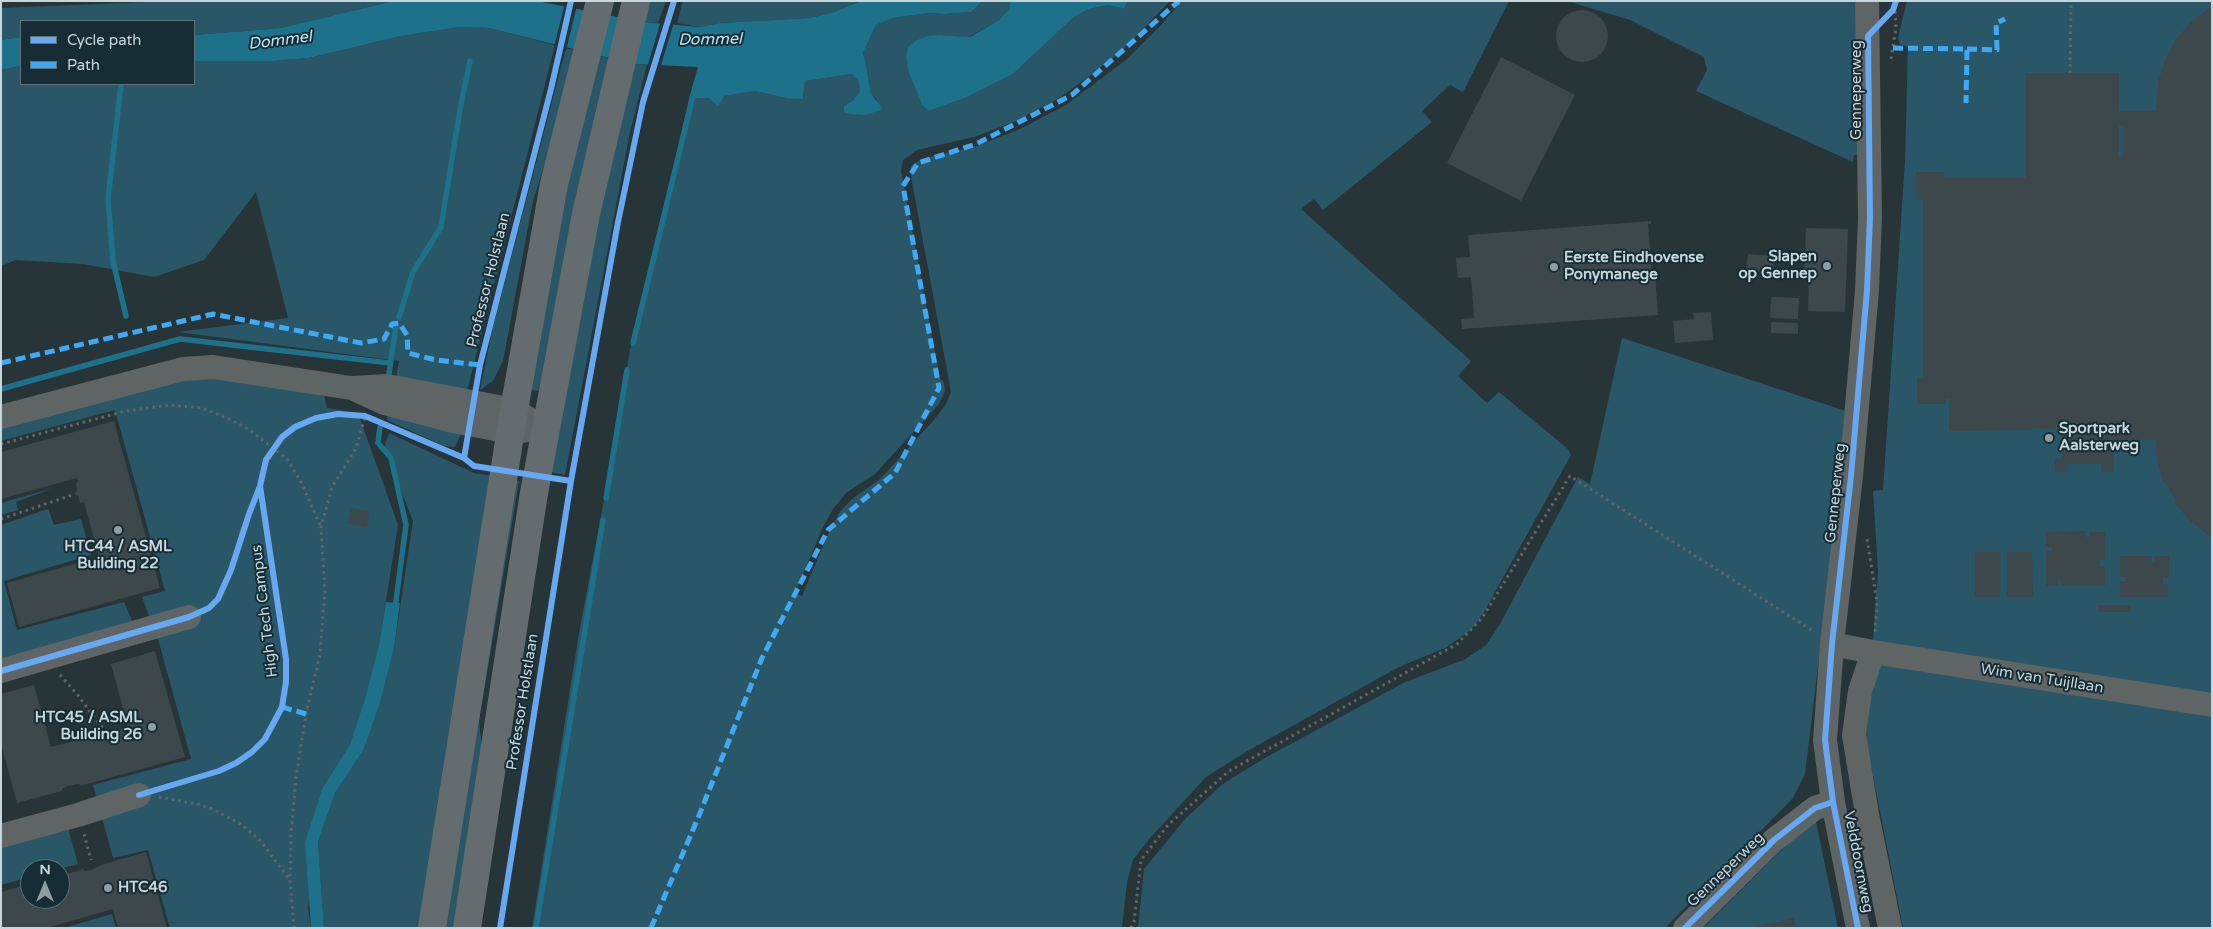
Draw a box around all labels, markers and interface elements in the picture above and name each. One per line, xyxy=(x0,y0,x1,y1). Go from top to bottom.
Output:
legend xyxy=(20,20,195,85)
water label: Dommel xyxy=(247,28,313,54)
water label: Dommel xyxy=(678,30,742,50)
text: Cycle path xyxy=(67,31,141,49)
street label: Genneperweg xyxy=(1848,40,1866,140)
text: Path xyxy=(67,56,100,74)
street label: Professor Holstlaan xyxy=(464,211,514,349)
place label: Slapen op Gennep xyxy=(1738,248,1817,283)
place label: Eerste Eindhovense Ponymanege xyxy=(1564,249,1704,284)
marker: Slapen op Gennep xyxy=(1821,260,1833,272)
marker: Eerste Eindhovense Ponymanege xyxy=(1548,261,1560,273)
place label: Sportpark Aalsterweg xyxy=(2059,420,2139,455)
marker: Sportpark Aalsterweg xyxy=(2043,432,2055,444)
street label: Genneperweg xyxy=(1822,442,1850,544)
marker: HTC44 / ASML Building 22 xyxy=(112,524,124,536)
place label: HTC44 / ASML Building 22 xyxy=(64,538,172,573)
street label: High Tech Campus xyxy=(248,544,282,678)
street label: Professor Holstlaan xyxy=(503,632,543,772)
street label: Wim van Tuijllaan xyxy=(1979,660,2105,698)
place label: HTC45 / ASML Building 26 xyxy=(35,709,142,744)
marker: HTC45 / ASML Building 26 xyxy=(146,721,158,733)
street label: Velddoornweg xyxy=(1839,810,1877,914)
street label: Genneperweg xyxy=(1684,829,1768,911)
north arrow xyxy=(20,859,70,909)
text: N xyxy=(39,861,51,878)
place label: HTC46 xyxy=(118,879,167,897)
marker: HTC46 xyxy=(102,882,114,894)

